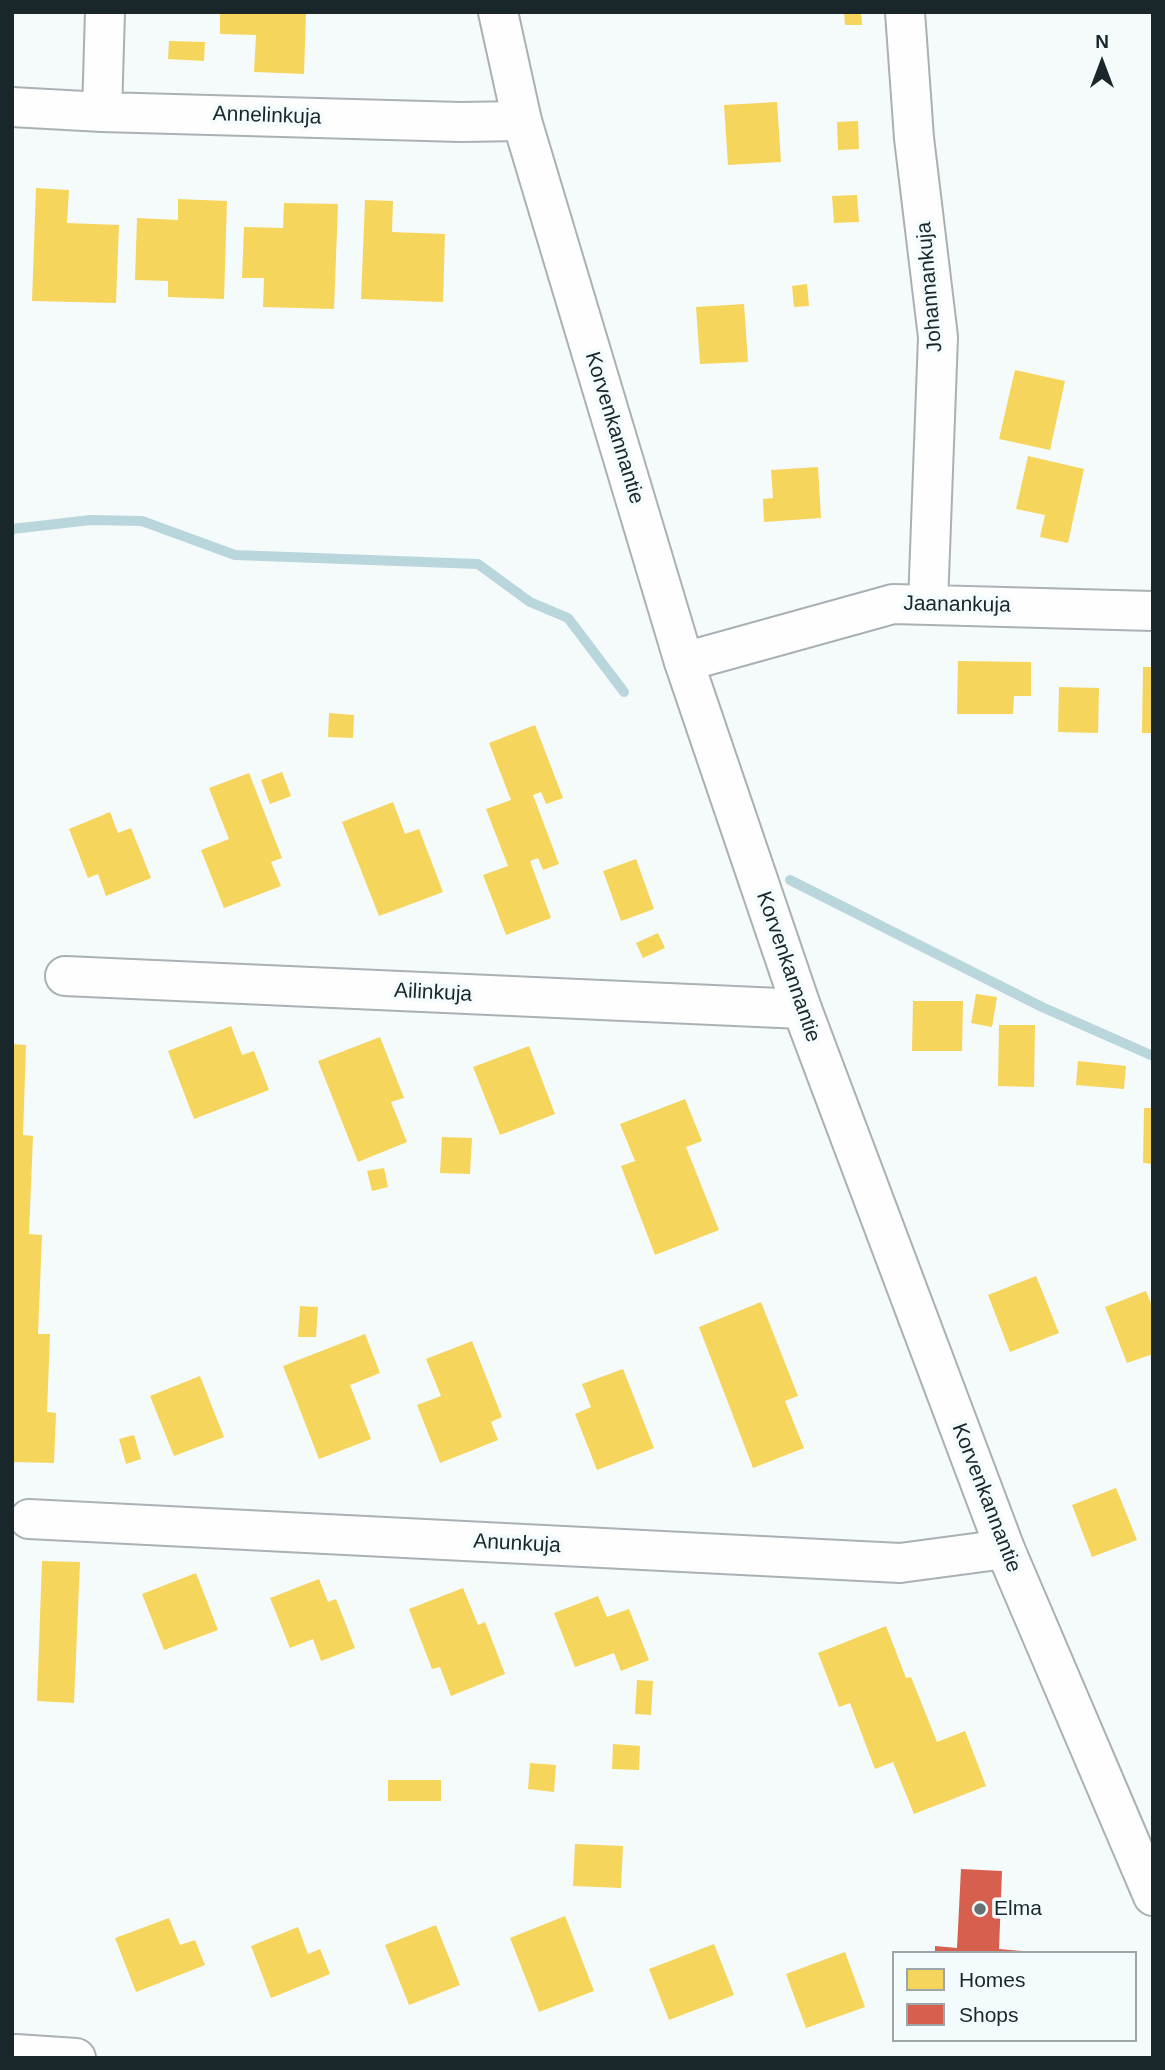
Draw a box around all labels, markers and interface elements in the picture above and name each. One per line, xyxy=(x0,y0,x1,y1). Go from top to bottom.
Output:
north arrow xyxy=(1067,28,1137,98)
text: N xyxy=(1095,31,1109,52)
street label: Annelinkuja xyxy=(212,102,322,130)
street label: Johannankuja xyxy=(912,221,948,353)
street label: Korvenkannantie xyxy=(579,349,649,507)
street label: Jaanankuja xyxy=(903,591,1011,619)
street label: Korvenkannantie xyxy=(750,888,826,1046)
street label: Ailinkuja xyxy=(393,978,473,1008)
street label: Korvenkannantie xyxy=(946,1420,1026,1576)
street label: Anunkuja xyxy=(473,1529,561,1559)
place label: Elma xyxy=(994,1896,1042,1922)
marker: Elma xyxy=(972,1901,988,1917)
legend xyxy=(892,1951,1137,2042)
text: Homes xyxy=(959,1968,1026,1991)
text: Shops xyxy=(959,2003,1019,2026)

